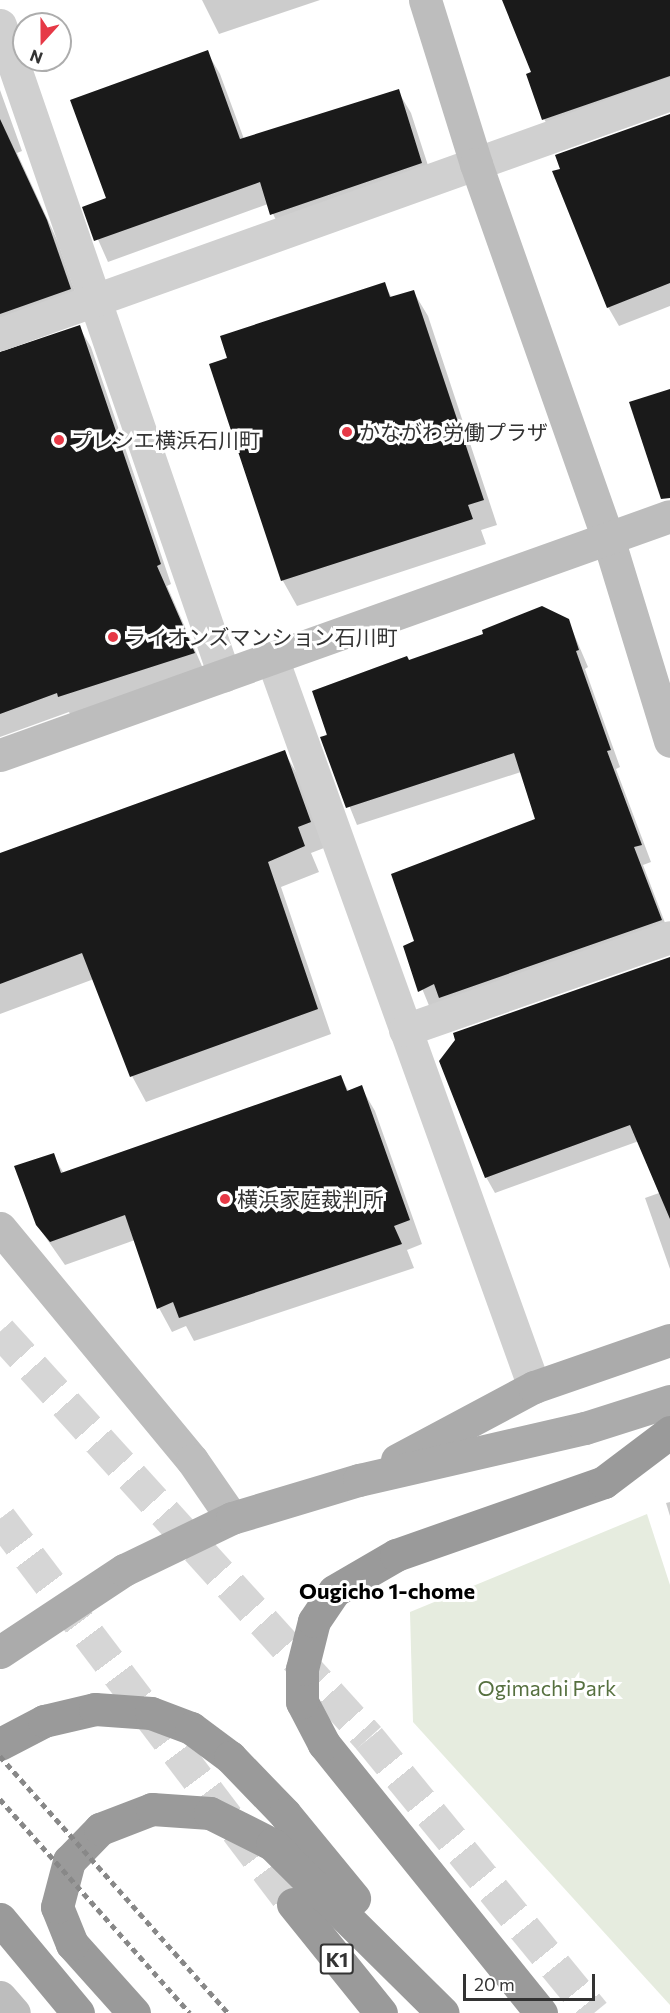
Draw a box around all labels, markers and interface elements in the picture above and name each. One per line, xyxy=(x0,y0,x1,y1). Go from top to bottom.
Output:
north arrow xyxy=(12,12,72,72)
text: N xyxy=(27,46,45,68)
place label: かながわ労働プラザ xyxy=(359,419,548,445)
marker: かながわ労働プラザ xyxy=(340,425,354,439)
place label: プレシエ横浜石川町 xyxy=(71,427,260,453)
marker: プレシエ横浜石川町 xyxy=(52,433,66,447)
place label: ライオンズマンション石川町 xyxy=(125,624,398,650)
marker: ライオンズマンション石川町 xyxy=(106,630,120,644)
place label: 横浜家庭裁判所 xyxy=(237,1186,384,1212)
marker: 横浜家庭裁判所 xyxy=(218,1192,232,1206)
district label: Ougicho 1-chome xyxy=(299,1578,475,1604)
park label: Ogimachi Park xyxy=(477,1675,617,1701)
road number: K1 xyxy=(319,1942,355,1976)
scale bar xyxy=(466,1962,598,2000)
text: 20 m xyxy=(474,1973,515,1995)

